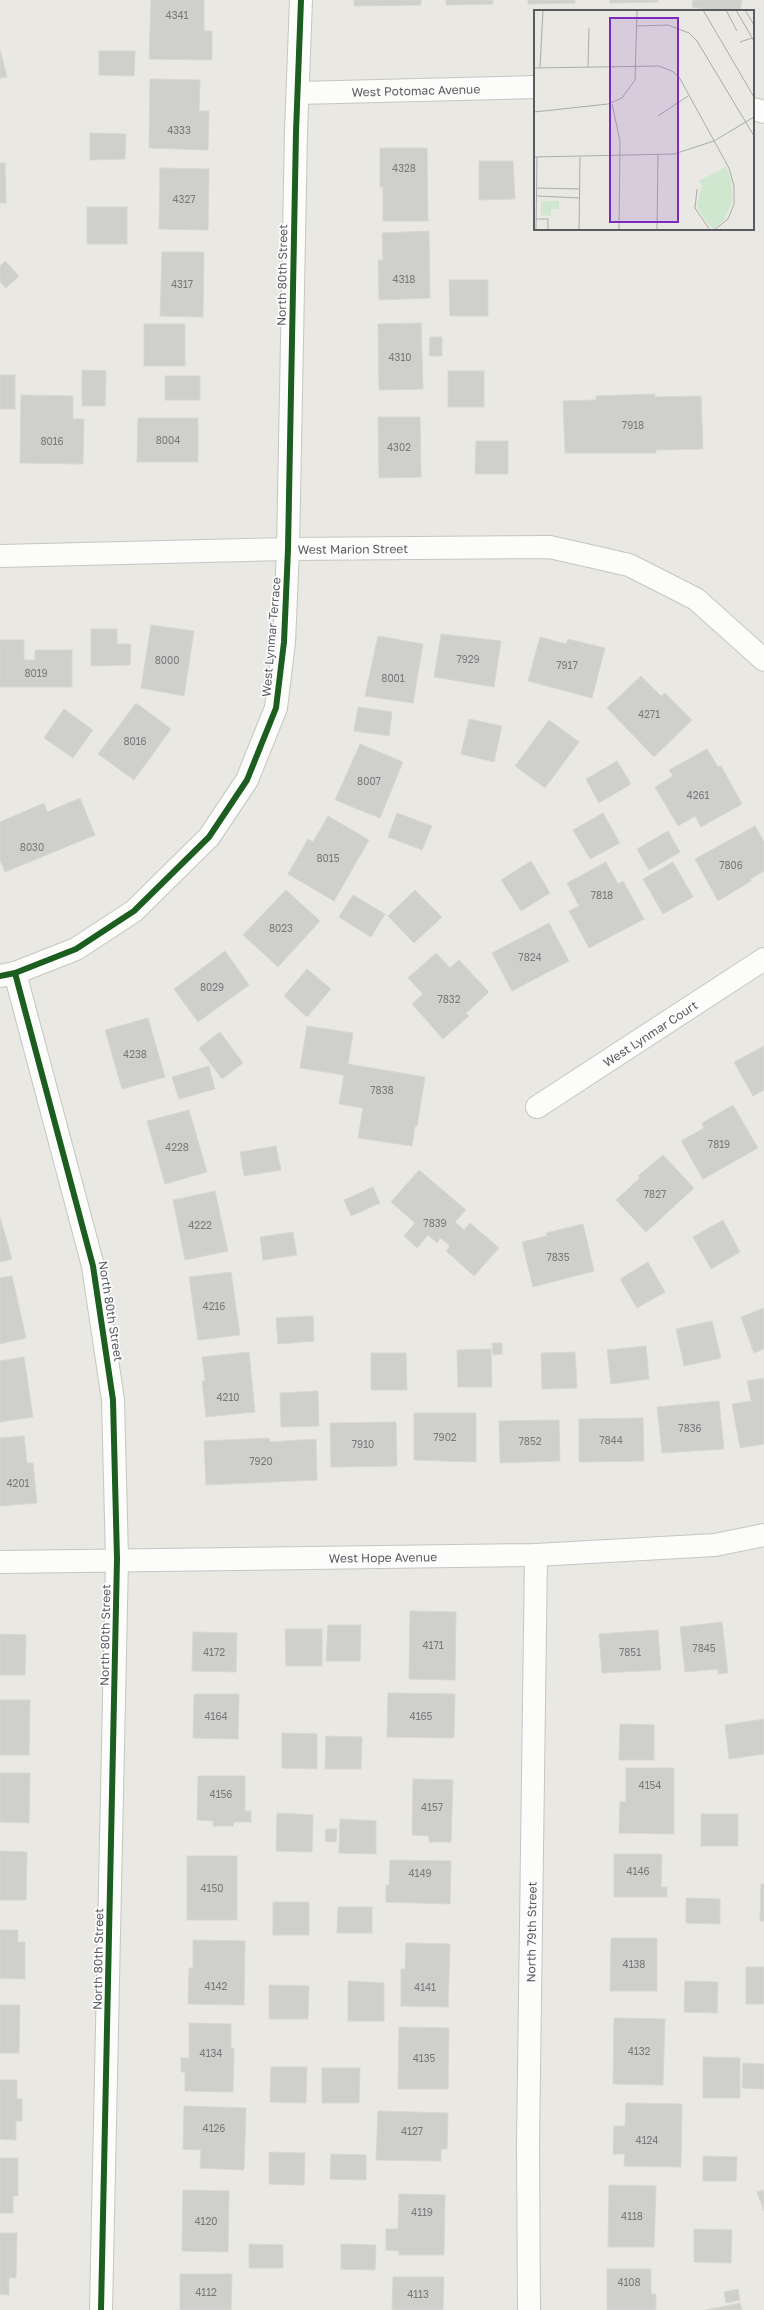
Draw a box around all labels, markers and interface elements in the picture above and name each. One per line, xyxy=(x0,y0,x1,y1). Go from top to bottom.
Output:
house number: 4341 xyxy=(166,9,189,21)
inset map xyxy=(534,10,754,230)
street label: West Potomac Avenue xyxy=(352,81,480,99)
house number: 4333 xyxy=(167,124,191,136)
house number: 4328 xyxy=(392,162,416,174)
house number: 4327 xyxy=(172,193,196,205)
street label: North 80th Street xyxy=(274,224,290,326)
house number: 4318 xyxy=(393,273,415,285)
house number: 4317 xyxy=(171,278,193,290)
house number: 4310 xyxy=(389,351,412,363)
house number: 7918 xyxy=(622,419,644,431)
house number: 8004 xyxy=(156,434,180,446)
house number: 8016 xyxy=(40,435,64,447)
house number: 4302 xyxy=(387,441,411,453)
street label: West Marion Street xyxy=(298,541,408,556)
street label: West Lynmar Terrace xyxy=(258,577,284,697)
house number: 7929 xyxy=(456,653,480,665)
house number: 8000 xyxy=(155,654,179,666)
house number: 7917 xyxy=(556,659,578,671)
house number: 8019 xyxy=(24,667,48,679)
house number: 8001 xyxy=(381,672,405,684)
house number: 4271 xyxy=(638,708,660,720)
house number: 8016 xyxy=(123,735,147,747)
house number: 8007 xyxy=(357,775,381,787)
house number: 4261 xyxy=(687,789,710,801)
house number: 8030 xyxy=(20,841,44,853)
house number: 8015 xyxy=(317,852,340,864)
house number: 7806 xyxy=(719,859,743,871)
house number: 7818 xyxy=(591,889,613,901)
house number: 8023 xyxy=(269,922,293,934)
house number: 7824 xyxy=(518,951,542,963)
house number: 8029 xyxy=(200,981,224,993)
house number: 7832 xyxy=(437,993,461,1005)
street label: West Lynmar Court xyxy=(600,997,700,1070)
house number: 4238 xyxy=(123,1048,147,1060)
house number: 7838 xyxy=(370,1084,394,1096)
house number: 7819 xyxy=(708,1138,730,1150)
house number: 4228 xyxy=(165,1141,189,1153)
house number: 7827 xyxy=(644,1188,666,1200)
house number: 7839 xyxy=(423,1217,447,1229)
house number: 4222 xyxy=(188,1219,212,1231)
house number: 7835 xyxy=(546,1251,570,1263)
street label: North 80th Street xyxy=(96,1260,126,1363)
house number: 4216 xyxy=(203,1300,225,1312)
house number: 4210 xyxy=(217,1391,239,1403)
house number: 7836 xyxy=(678,1422,702,1434)
house number: 7902 xyxy=(433,1431,457,1443)
house number: 7844 xyxy=(599,1434,623,1446)
house number: 7852 xyxy=(519,1435,542,1447)
house number: 7910 xyxy=(352,1438,374,1450)
house number: 7920 xyxy=(249,1455,273,1467)
house number: 4201 xyxy=(7,1477,30,1489)
street label: West Hope Avenue xyxy=(329,1549,437,1565)
street label: North 80th Street xyxy=(97,1584,113,1686)
house number: 4171 xyxy=(422,1639,444,1651)
house number: 7845 xyxy=(692,1642,716,1654)
house number: 4172 xyxy=(203,1646,225,1658)
house number: 7851 xyxy=(619,1646,641,1658)
house number: 4164 xyxy=(204,1710,228,1722)
house number: 4165 xyxy=(410,1710,433,1722)
house number: 4154 xyxy=(639,1779,661,1791)
house number: 4156 xyxy=(210,1788,232,1800)
house number: 4157 xyxy=(421,1801,443,1813)
house number: 4146 xyxy=(626,1865,650,1877)
house number: 4149 xyxy=(408,1867,432,1879)
street label: North 79th Street xyxy=(523,1881,539,1983)
house number: 4150 xyxy=(201,1882,223,1894)
street label: North 80th Street xyxy=(90,1908,106,2010)
house number: 4138 xyxy=(623,1958,645,1970)
house number: 4142 xyxy=(205,1980,228,1992)
house number: 4141 xyxy=(414,1981,436,1993)
house number: 4132 xyxy=(628,2045,650,2057)
house number: 4134 xyxy=(200,2047,222,2059)
house number: 4135 xyxy=(413,2052,435,2064)
house number: 4126 xyxy=(203,2122,225,2134)
house number: 4127 xyxy=(401,2125,423,2137)
house number: 4124 xyxy=(636,2134,658,2146)
house number: 4119 xyxy=(411,2206,433,2218)
house number: 4118 xyxy=(621,2210,643,2222)
house number: 4120 xyxy=(195,2215,217,2227)
house number: 4108 xyxy=(617,2276,641,2288)
house number: 4112 xyxy=(195,2286,217,2298)
house number: 4113 xyxy=(407,2288,429,2300)

